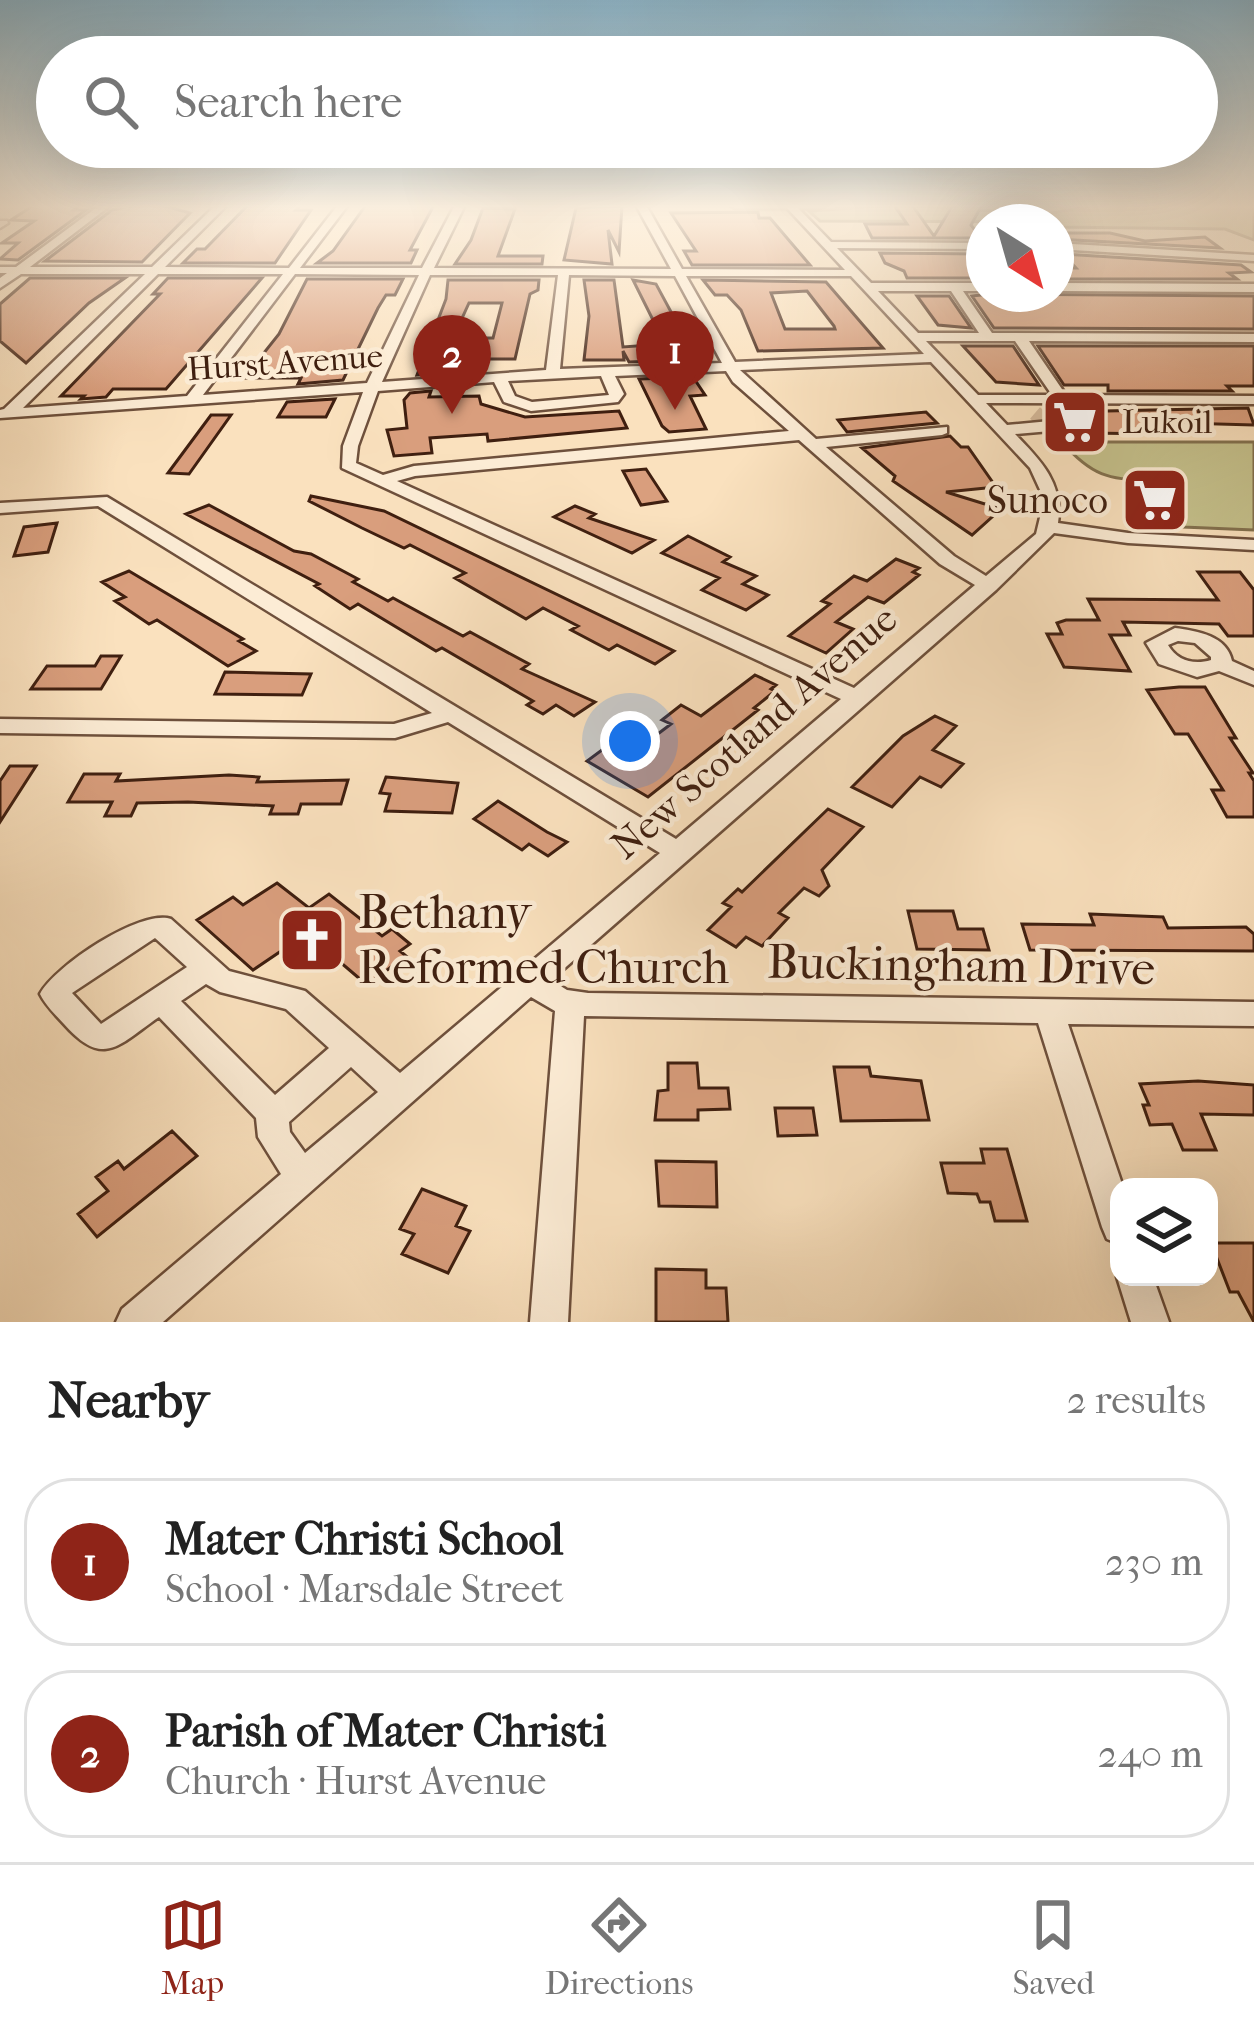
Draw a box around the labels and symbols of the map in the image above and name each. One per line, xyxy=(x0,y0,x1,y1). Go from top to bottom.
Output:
north arrow xyxy=(966,204,1074,312)
pin: 1 xyxy=(636,311,714,410)
pin: 2 xyxy=(413,315,491,414)
street label: Hurst Avenue xyxy=(186,337,384,389)
supermarket icon: Lukoil xyxy=(1040,387,1110,457)
place label: Lukoil xyxy=(1122,403,1212,442)
supermarket icon: Sunoco xyxy=(1120,465,1190,535)
place label: Sunoco xyxy=(987,477,1108,523)
street label: New Scotland Avenue xyxy=(602,596,906,868)
your location xyxy=(600,711,660,771)
place label: Bethany Reformed Church xyxy=(358,884,729,995)
church icon: Bethany Reformed Church xyxy=(277,905,347,975)
street label: Buckingham Drive xyxy=(766,934,1156,996)

